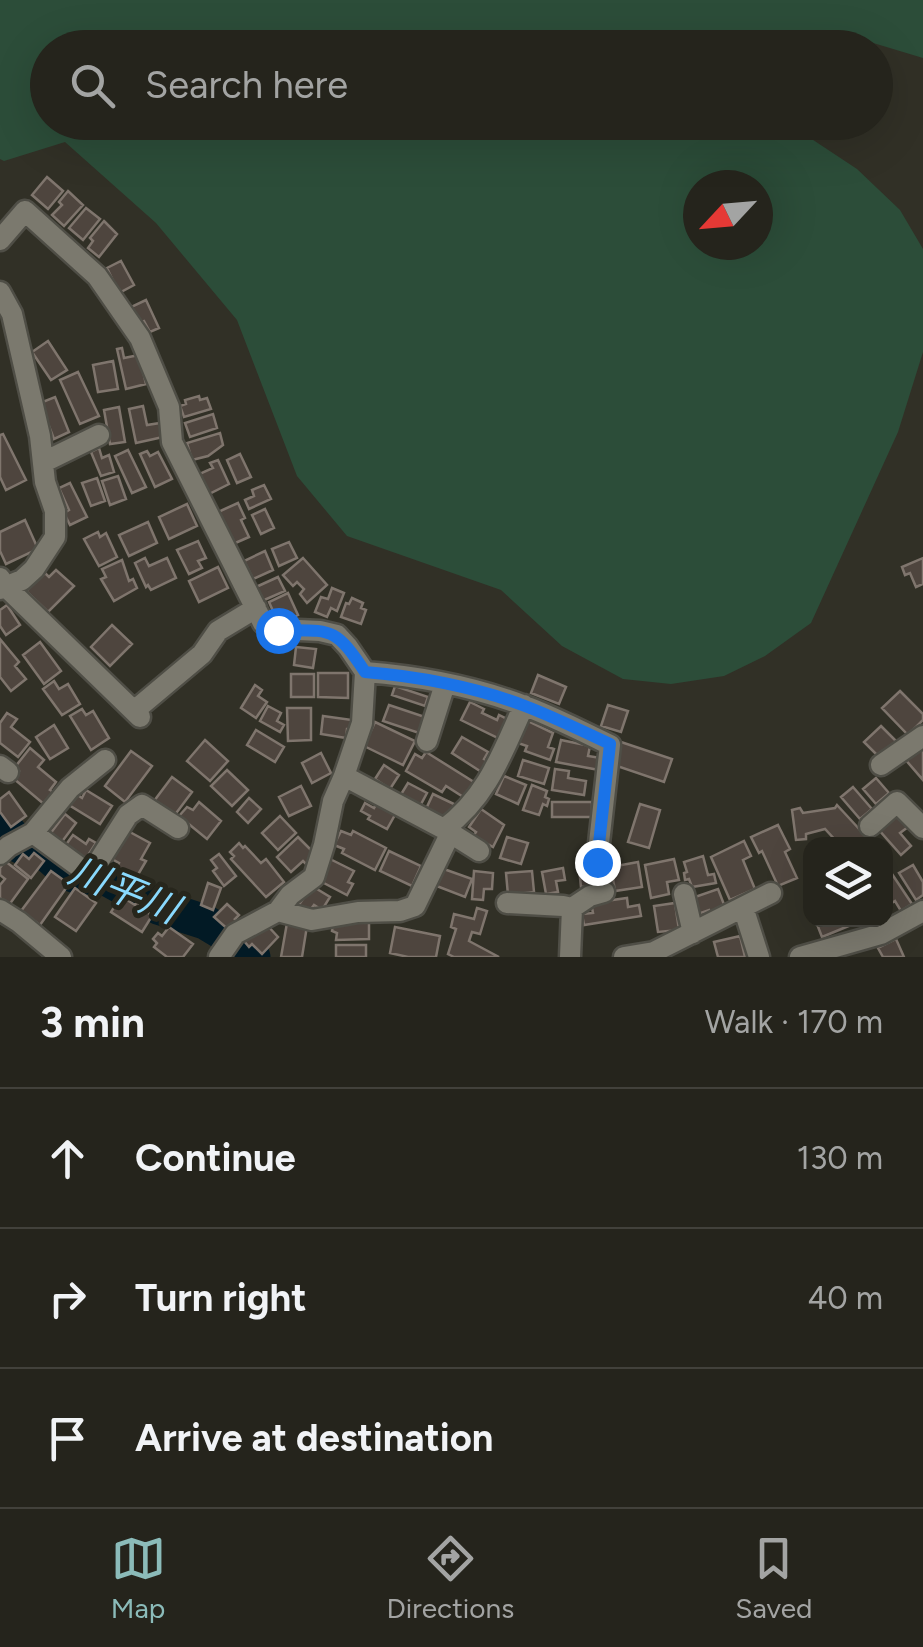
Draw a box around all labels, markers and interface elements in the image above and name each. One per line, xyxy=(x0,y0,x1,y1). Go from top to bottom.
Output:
search box xyxy=(30,30,893,140)
icon: search xyxy=(65,58,120,113)
text: Search here xyxy=(145,62,348,108)
north arrow xyxy=(683,170,773,260)
route start xyxy=(256,608,302,654)
map controls xyxy=(803,837,893,927)
button: layers xyxy=(803,837,893,927)
route end xyxy=(575,840,621,886)
water label: 川平川 xyxy=(63,847,189,934)
text: 3 min xyxy=(40,997,145,1048)
text: Walk · 170 m xyxy=(705,1003,883,1041)
icon: ahead xyxy=(40,1131,95,1186)
text: Continue xyxy=(135,1135,296,1181)
text: 130 m xyxy=(797,1139,883,1177)
icon: right xyxy=(40,1271,95,1326)
text: Turn right xyxy=(135,1275,307,1321)
text: 40 m xyxy=(807,1279,883,1317)
icon: arrive xyxy=(40,1411,95,1466)
text: Arrive at destination xyxy=(135,1415,493,1461)
tab: Map xyxy=(111,1531,166,1625)
tab: Directions xyxy=(387,1531,514,1625)
tab: Saved xyxy=(735,1531,812,1625)

